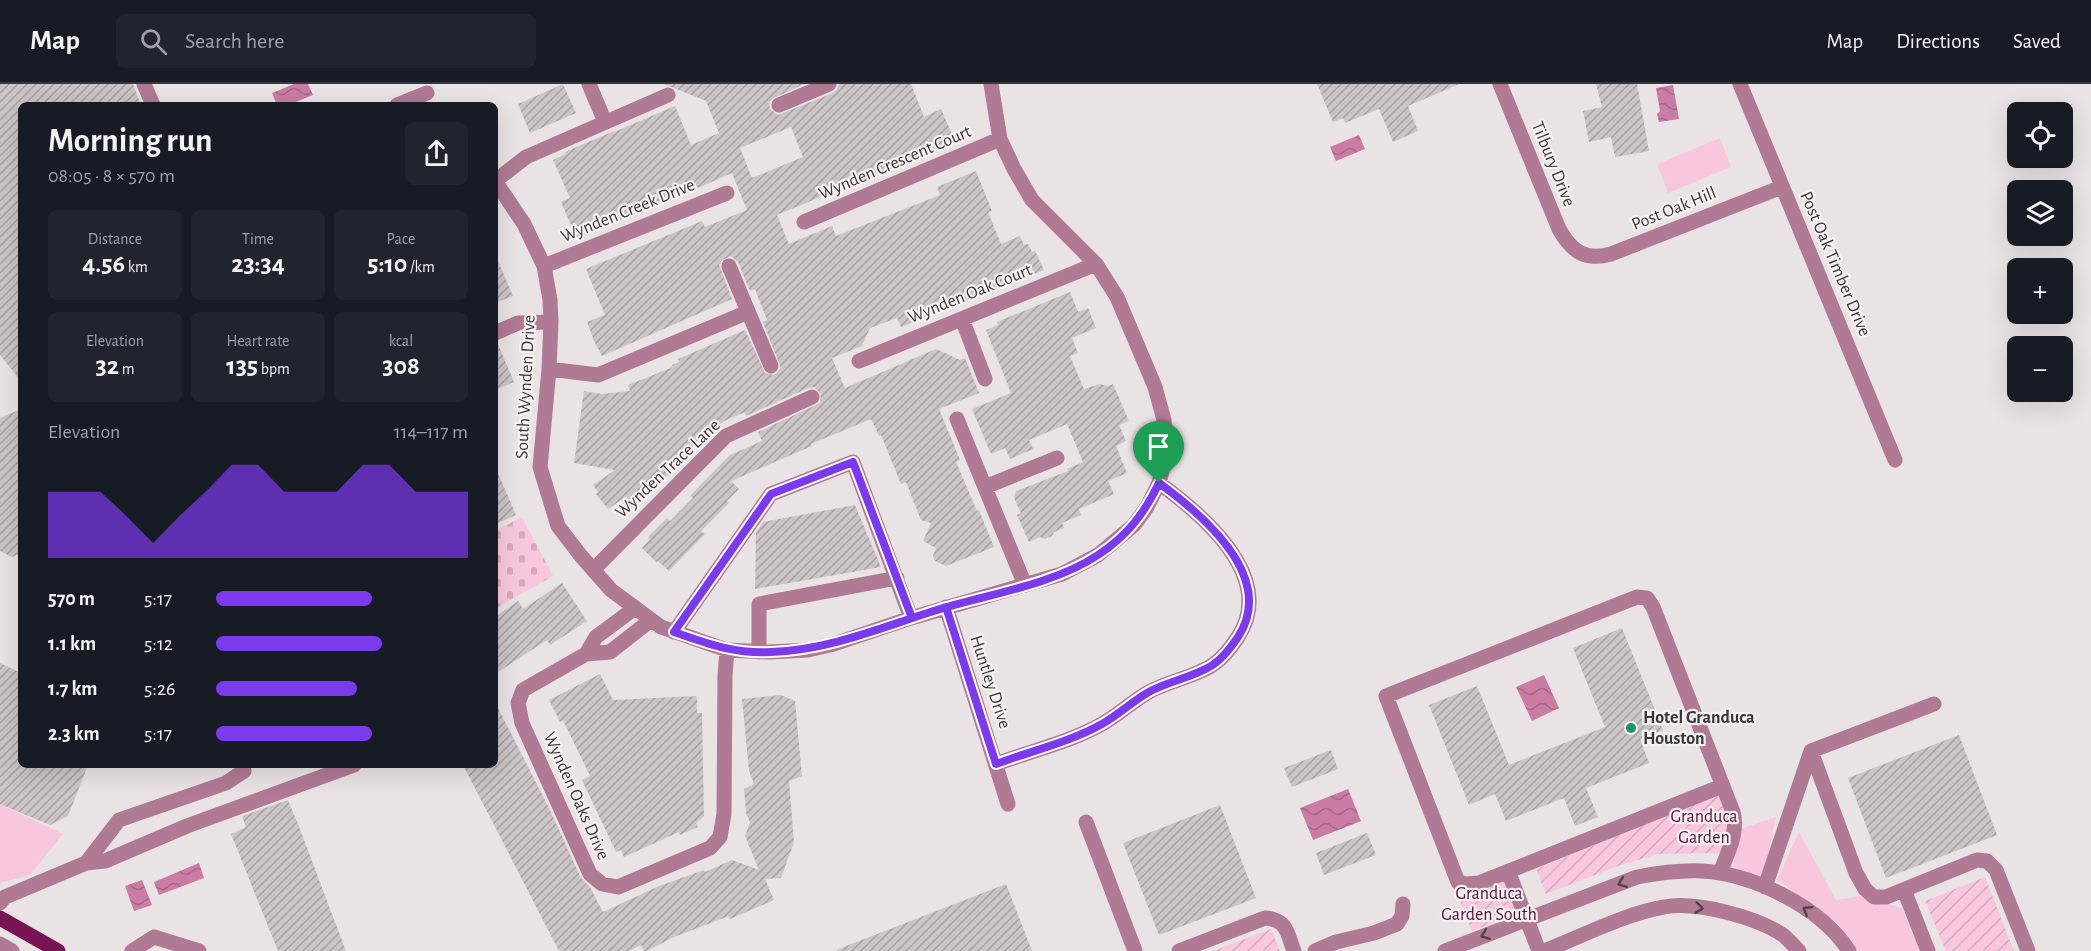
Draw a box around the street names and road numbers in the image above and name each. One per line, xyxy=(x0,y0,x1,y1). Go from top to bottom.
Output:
street label: Tilbury Drive xyxy=(1528,119,1578,209)
street label: Wynden Crescent Court xyxy=(816,123,974,203)
street label: Wynden Creek Drive xyxy=(559,176,697,246)
street label: Post Oak Hill xyxy=(1629,184,1719,234)
street label: Post Oak Timber Drive xyxy=(1796,189,1874,339)
street label: Wynden Oak Court xyxy=(906,261,1035,327)
street label: South Wynden Drive xyxy=(513,315,539,459)
street label: Wynden Trace Lane xyxy=(612,416,724,522)
street label: Huntley Drive xyxy=(966,633,1014,731)
street label: Wynden Oaks Drive xyxy=(540,730,612,862)

